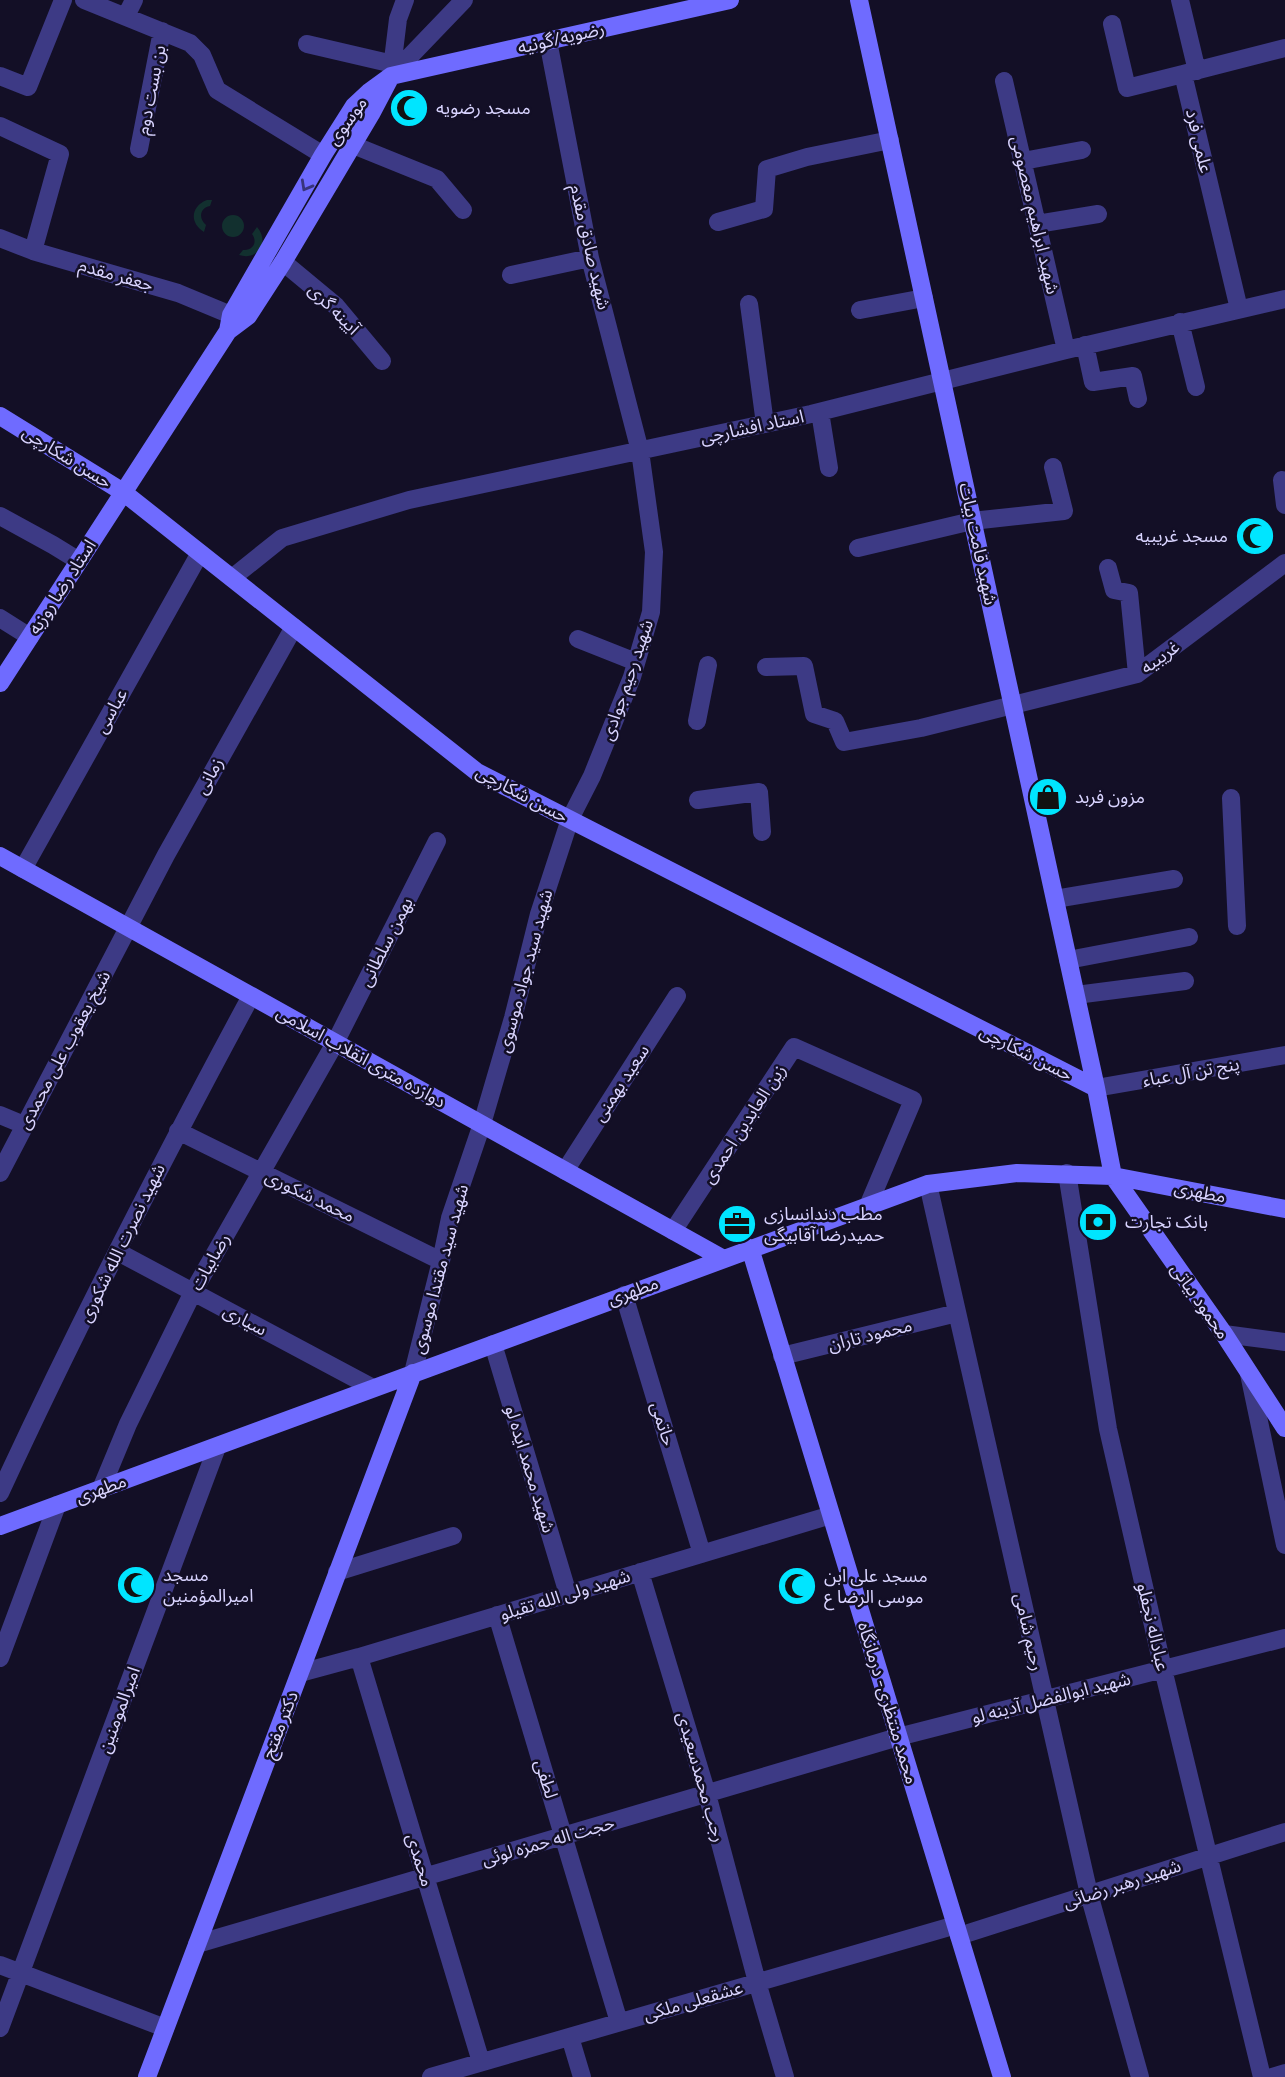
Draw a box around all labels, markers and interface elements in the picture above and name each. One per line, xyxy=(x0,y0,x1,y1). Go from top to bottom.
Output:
street label: رضویه/گونیه xyxy=(515,14,607,61)
street label: بن بست دوم xyxy=(129,43,173,137)
mosque icon: مسجد رضویه xyxy=(388,87,430,129)
street label: موسوی xyxy=(320,91,373,151)
place label: مسجد رضویه xyxy=(436,94,531,121)
street label: علمی فرد xyxy=(1179,106,1220,176)
street label: شهید ابراهیم معصومی xyxy=(1004,133,1067,297)
one-way arrow xyxy=(301,178,314,191)
street label: شهید صادق مقدم xyxy=(562,181,618,313)
street label: جعفر مقدم xyxy=(75,251,157,299)
street label: آیینه گری xyxy=(302,277,367,341)
street label: استاد افشارچی xyxy=(697,402,806,451)
street label: حسن شکارچی xyxy=(17,418,117,495)
street label: شهید قامت بیات xyxy=(952,480,1005,608)
mosque icon: مسجد غریبیه xyxy=(1234,515,1276,557)
place label: مسجد غریبیه xyxy=(1136,522,1228,549)
street label: استاد رضا روزبه xyxy=(21,534,103,640)
street label: شهید رحیم جوادی xyxy=(593,616,660,744)
street label: غریبیه xyxy=(1135,633,1185,680)
street label: عباسی xyxy=(87,683,134,738)
street label: زمانی xyxy=(187,752,230,799)
street label: حسن شکارچی xyxy=(471,758,573,829)
shop icon: مزون فربد xyxy=(1027,776,1069,818)
place label: مزون فربد xyxy=(1075,783,1145,810)
street label: شهید سید جواد موسوی xyxy=(490,886,559,1056)
street label: بهمن سلطانی xyxy=(351,892,420,991)
street label: شیخ یعقوب علی محمدی xyxy=(10,965,117,1134)
street label: دوازده متری انقلاب اسلامی xyxy=(271,999,451,1114)
street label: حسن شکارچی xyxy=(975,1018,1077,1088)
street label: سعید بهمنی xyxy=(585,1039,656,1127)
street label: پنج تن آل عباء xyxy=(1140,1050,1242,1093)
street label: زین العابدین احمدی xyxy=(695,1059,792,1189)
street label: شهید نصرت الله شکوری xyxy=(71,1159,172,1327)
street label: محمد شکوری xyxy=(261,1162,360,1229)
street label: مطهری xyxy=(1172,1173,1228,1210)
street label: شهید سید مقتدا موسوی xyxy=(404,1181,475,1357)
place label: مطب دندانسازی حمیدرضا آقابیگی xyxy=(764,1200,884,1248)
bank icon: بانک تجارت xyxy=(1077,1201,1119,1243)
office icon: مطب دندانسازی حمیدرضا آقابیگی xyxy=(716,1203,758,1245)
place label: بانک تجارت xyxy=(1125,1208,1208,1235)
street label: رضابیات xyxy=(183,1228,236,1296)
street label: محمود بیاتی xyxy=(1164,1257,1237,1344)
street label: مطهری xyxy=(604,1269,662,1312)
street label: سیاری xyxy=(218,1297,272,1342)
street label: محمود تاران xyxy=(825,1311,915,1358)
street label: حاتمی xyxy=(644,1398,683,1449)
street label: شهید محمد ایده لو xyxy=(498,1402,563,1536)
street label: مطهری xyxy=(72,1467,130,1510)
place label: مسجد امیرالمؤمنین xyxy=(163,1561,253,1609)
street label: شهید ولی الله تقیلو xyxy=(496,1562,634,1627)
place label: مسجد علی ابن موسی الرضا ع xyxy=(824,1562,928,1611)
mosque icon: مسجد امیرالمؤمنین xyxy=(115,1564,157,1606)
mosque icon: مسجد علی ابن موسی الرضا ع xyxy=(776,1565,818,1607)
street label: عباداله نجفلو xyxy=(1130,1580,1177,1674)
street label: رحیم شامی xyxy=(1007,1590,1052,1674)
street label: محمد منتظری- درمانگاه xyxy=(851,1618,926,1787)
street label: امیرالمومنین xyxy=(90,1663,147,1757)
street label: شهید ابوالفضل آدینه لو xyxy=(968,1665,1133,1730)
street label: دکتر مفتح xyxy=(254,1687,305,1763)
street label: رجب محمدسعیدی xyxy=(670,1709,733,1845)
street label: لطفی xyxy=(528,1756,565,1802)
street label: حجت اله حمزه لوئی xyxy=(478,1809,618,1872)
street label: محمدی xyxy=(400,1830,441,1890)
street label: شهید رهبر رضائی xyxy=(1059,1852,1184,1915)
street label: عشقعلی ملکی xyxy=(640,1973,746,2028)

